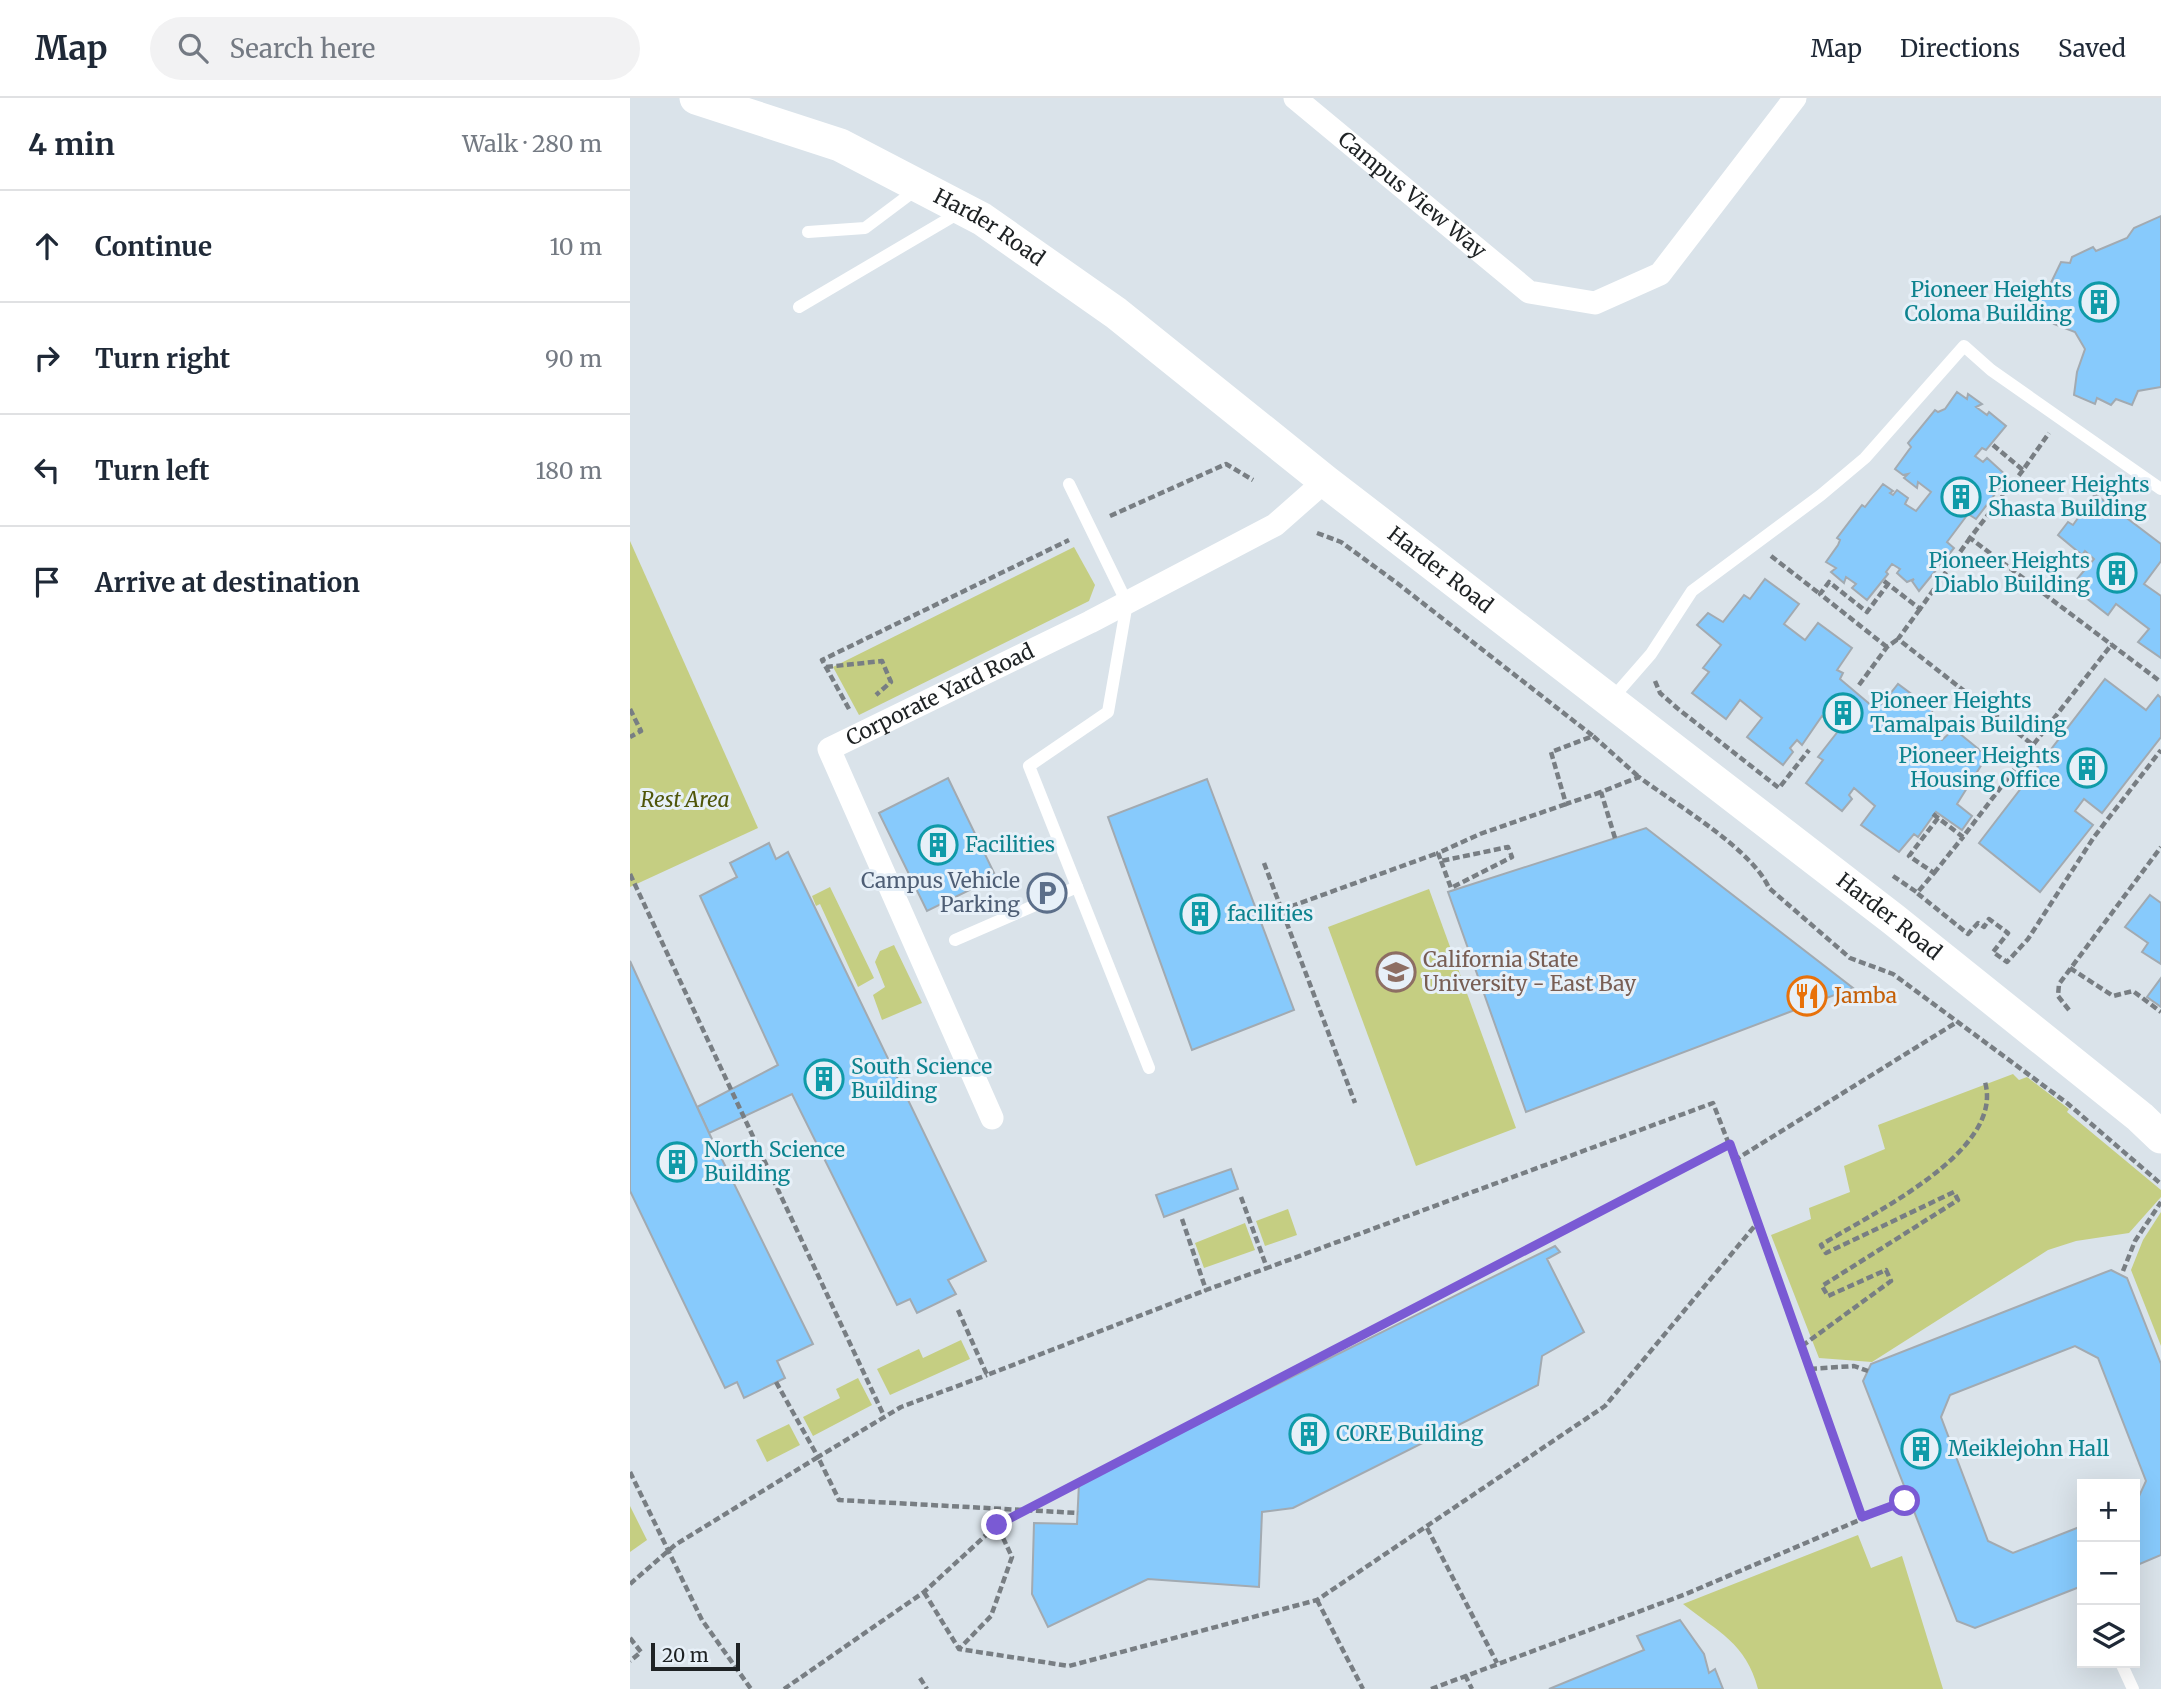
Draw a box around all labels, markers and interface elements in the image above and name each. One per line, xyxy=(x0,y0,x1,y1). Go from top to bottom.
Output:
search box xyxy=(150,17,640,80)
text: Map xyxy=(35,28,108,69)
icon: search xyxy=(174,29,212,67)
text: Search here xyxy=(230,32,375,65)
text: Map xyxy=(1811,33,1862,64)
text: Directions xyxy=(1900,33,2020,64)
text: Saved xyxy=(2058,33,2126,64)
text: 4 min xyxy=(28,125,115,163)
street label: Campus View Way xyxy=(1333,125,1493,264)
text: Walk · 280 m xyxy=(462,129,602,158)
street label: Harder Road xyxy=(929,182,1050,272)
icon: ahead xyxy=(28,227,66,265)
text: Continue xyxy=(95,230,212,263)
text: 10 m xyxy=(549,232,602,261)
place label: Pioneer Heights Coloma Building xyxy=(1904,276,2072,327)
building icon: Pioneer Heights Coloma Building xyxy=(2078,281,2120,323)
icon: right xyxy=(28,339,66,377)
text: Turn right xyxy=(95,342,230,375)
text: 90 m xyxy=(545,344,602,373)
icon: left xyxy=(28,451,66,489)
text: Turn left xyxy=(95,454,209,487)
text: 180 m xyxy=(536,456,602,485)
place label: Pioneer Heights Shasta Building xyxy=(1988,471,2150,522)
building icon: Pioneer Heights Shasta Building xyxy=(1940,476,1982,518)
street label: Harder Road xyxy=(1382,520,1499,619)
place label: Pioneer Heights Diablo Building xyxy=(1928,547,2090,598)
building icon: Pioneer Heights Diablo Building xyxy=(2096,552,2138,594)
icon: arrive xyxy=(28,563,66,601)
text: Arrive at destination xyxy=(95,566,360,599)
street label: Corporate Yard Road xyxy=(842,637,1039,752)
place label: Pioneer Heights Tamalpais Building xyxy=(1870,687,2067,738)
building icon: Pioneer Heights Tamalpais Building xyxy=(1822,692,1864,734)
place label: Pioneer Heights Housing Office xyxy=(1898,742,2060,793)
building icon: Pioneer Heights Housing Office xyxy=(2066,747,2108,789)
park label: Rest Area xyxy=(640,786,730,813)
building icon: Facilities xyxy=(917,824,959,866)
place label: Facilities xyxy=(965,831,1055,858)
place label: Campus Vehicle Parking xyxy=(861,867,1020,918)
street label: Harder Road xyxy=(1831,867,1948,966)
parking icon: Campus Vehicle Parking xyxy=(1026,872,1068,914)
building icon: facilities xyxy=(1179,893,1221,935)
place label: facilities xyxy=(1227,900,1313,927)
place label: California State University - East Bay xyxy=(1423,946,1637,997)
school or university icon: California State University - East Bay xyxy=(1375,951,1417,993)
restaurant icon: Jamba xyxy=(1786,975,1828,1017)
place label: Jamba xyxy=(1833,982,1897,1009)
place label: South Science Building xyxy=(851,1053,992,1104)
building icon: South Science Building xyxy=(803,1058,845,1100)
place label: North Science Building xyxy=(704,1136,845,1187)
building icon: North Science Building xyxy=(656,1141,698,1183)
building icon: CORE Building xyxy=(1288,1413,1330,1455)
place label: CORE Building xyxy=(1336,1420,1484,1447)
building icon: Meiklejohn Hall xyxy=(1900,1428,1942,1470)
place label: Meiklejohn Hall xyxy=(1948,1435,2110,1462)
map controls xyxy=(2077,1479,2140,1668)
button: + xyxy=(2077,1479,2140,1542)
route start xyxy=(1889,1485,1920,1516)
route end xyxy=(981,1509,1012,1540)
button: − xyxy=(2077,1542,2140,1605)
button: layers xyxy=(2077,1605,2140,1668)
scale bar xyxy=(651,1640,740,1672)
text: 20 m xyxy=(662,1643,709,1667)

